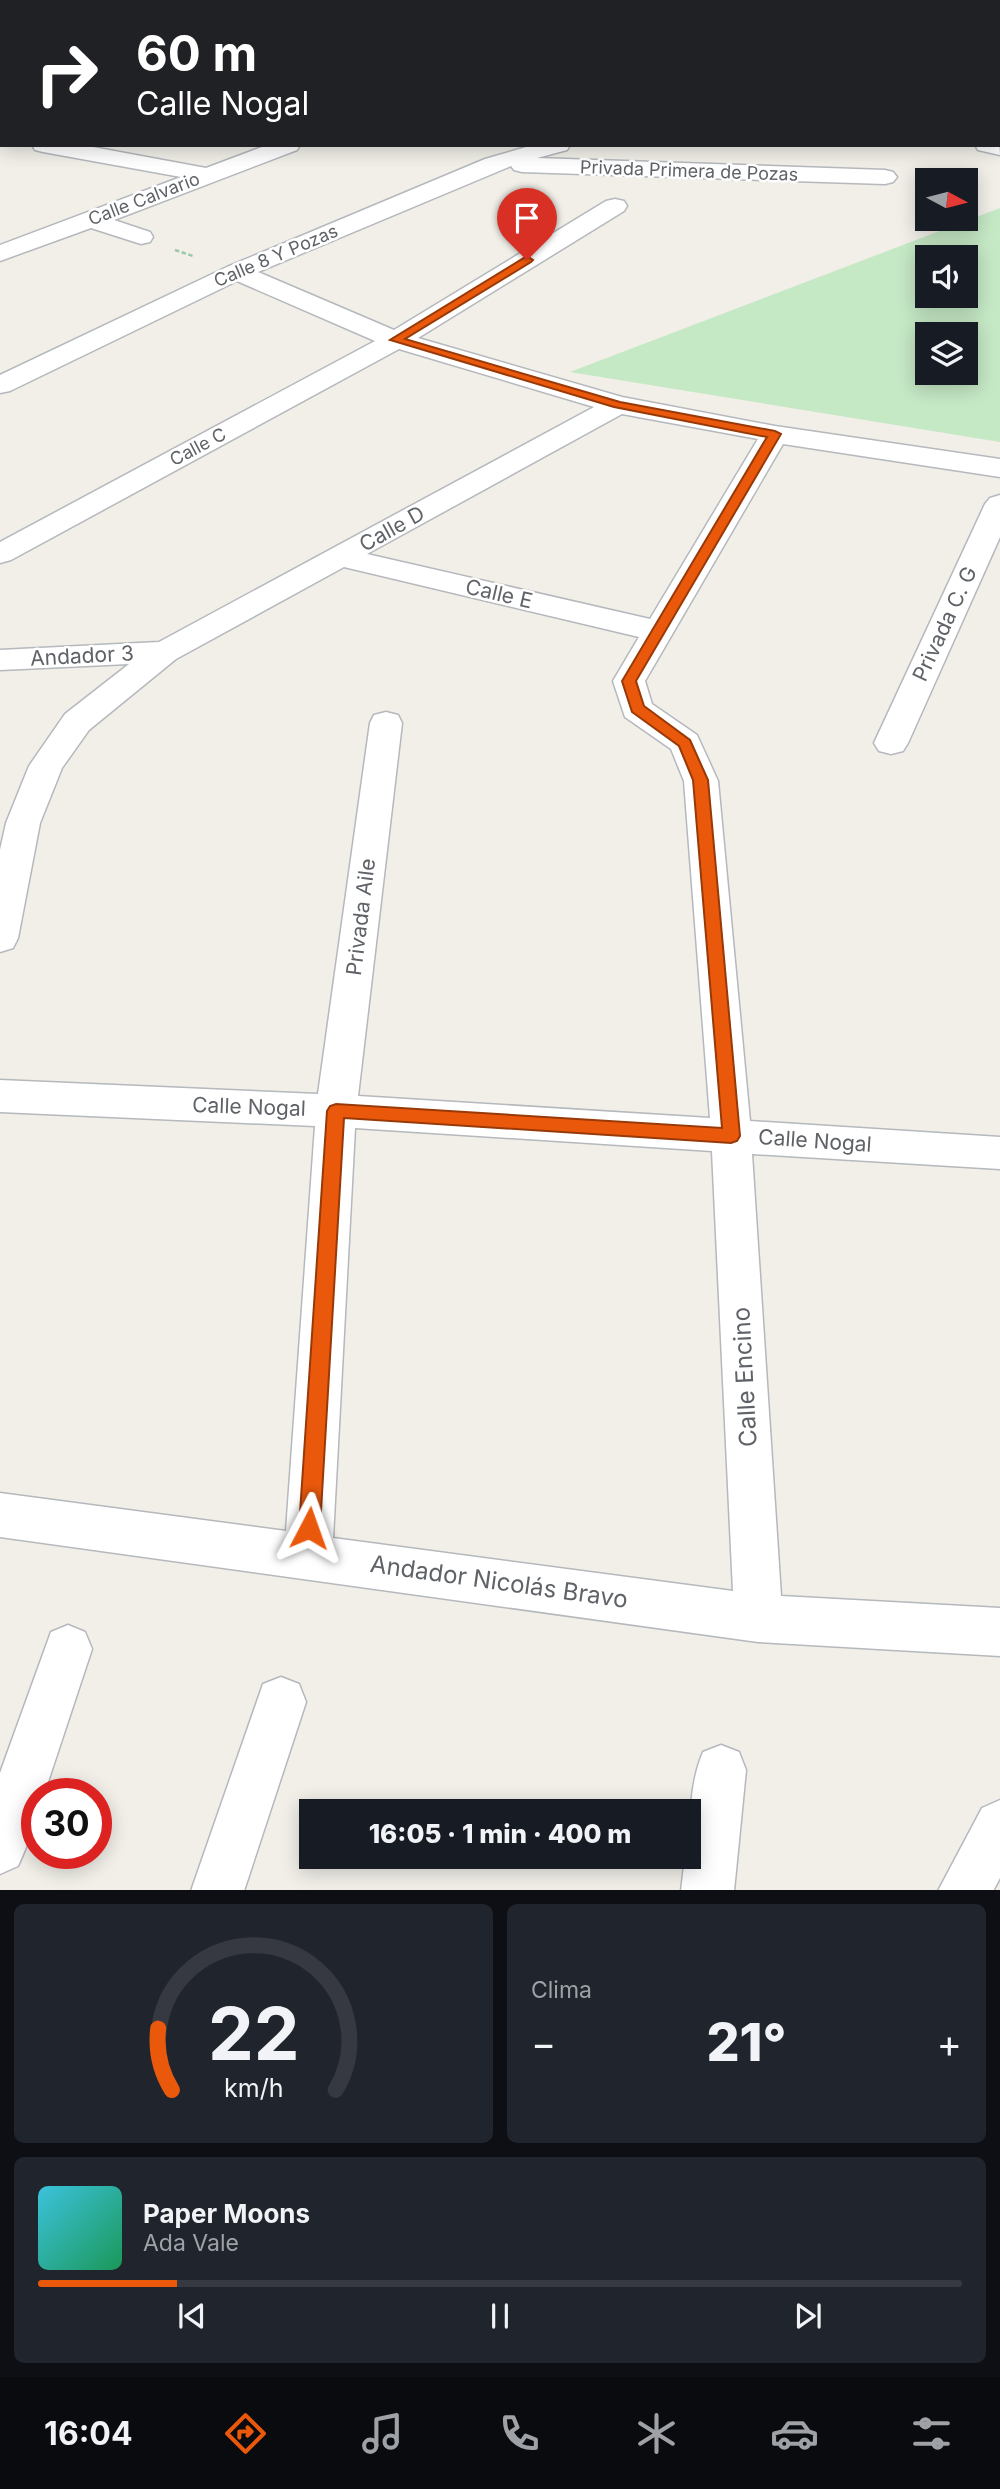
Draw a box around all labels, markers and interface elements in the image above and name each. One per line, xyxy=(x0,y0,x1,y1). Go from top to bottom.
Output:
text: 60 m xyxy=(136,24,257,83)
icon: right xyxy=(21,28,112,119)
text: Calle Nogal xyxy=(136,84,309,123)
street label: Privada Primera de Pozas xyxy=(580,156,799,185)
street label: Calle Calvario xyxy=(85,168,202,229)
north arrow xyxy=(915,168,978,231)
map controls xyxy=(915,168,978,385)
pin xyxy=(497,188,557,260)
icon: arrive xyxy=(508,199,546,237)
street label: Calle 8 Y Pozas xyxy=(211,220,341,291)
button: sound xyxy=(915,245,978,308)
button: layers xyxy=(915,322,978,385)
street label: Calle C xyxy=(166,423,229,470)
street label: Calle D xyxy=(355,501,429,557)
street label: Privada C. G xyxy=(907,562,982,685)
street label: Calle E xyxy=(463,574,535,613)
street label: Andador 3 xyxy=(30,640,134,671)
street label: Privada Aile xyxy=(341,857,380,977)
street label: Calle Nogal xyxy=(192,1092,306,1121)
street label: Calle Nogal xyxy=(757,1124,873,1157)
street label: Calle Encino xyxy=(726,1306,763,1448)
position arrow xyxy=(272,1491,346,1565)
street label: Andador Nicolás Bravo xyxy=(368,1549,630,1614)
speed limit sign: 30 xyxy=(21,1778,112,1869)
text: 16:05 · 1 min · 400 m xyxy=(369,1818,631,1849)
text: Clima xyxy=(531,1976,592,2004)
text: 22 xyxy=(208,1989,299,2078)
text: 21° xyxy=(706,2011,787,2074)
text: − xyxy=(531,2020,556,2066)
text: + xyxy=(937,2020,962,2066)
text: km/h xyxy=(224,2072,283,2102)
text: Paper Moons xyxy=(143,2198,310,2229)
text: Ada Vale xyxy=(143,2229,239,2257)
icon: previous xyxy=(173,2297,211,2335)
icon: pause xyxy=(481,2297,519,2335)
icon: next xyxy=(789,2297,827,2335)
icon: directions xyxy=(221,2409,270,2458)
icon: music xyxy=(358,2409,407,2458)
icon: phone xyxy=(495,2409,544,2458)
icon: climate xyxy=(632,2409,681,2458)
icon: car xyxy=(770,2409,819,2458)
icon: filters xyxy=(907,2409,956,2458)
text: 16:04 xyxy=(44,2414,133,2453)

